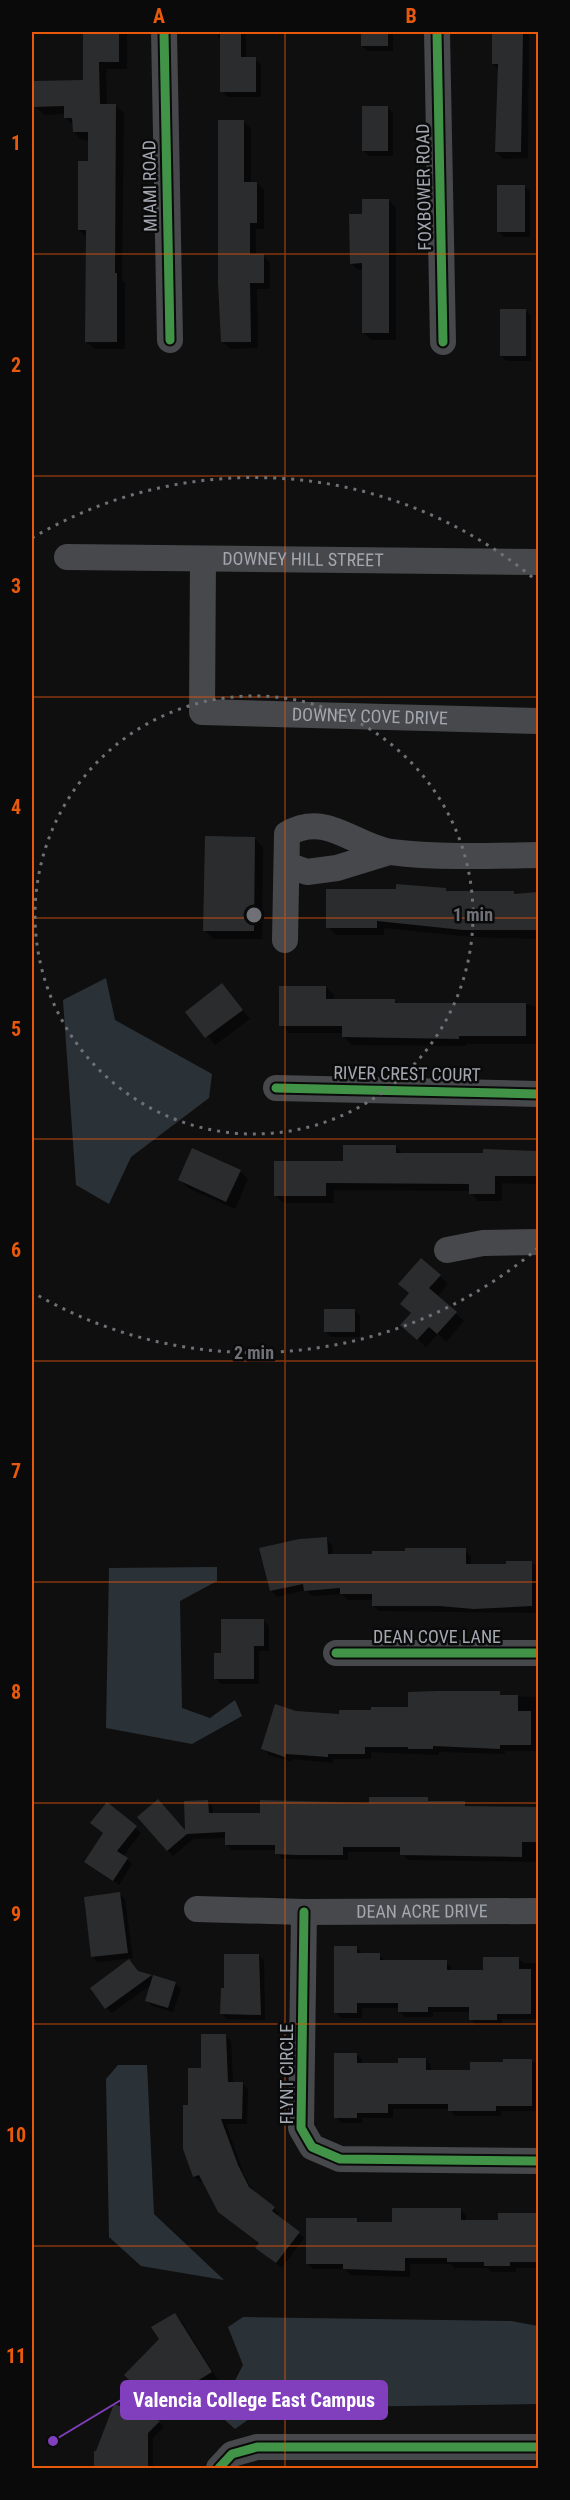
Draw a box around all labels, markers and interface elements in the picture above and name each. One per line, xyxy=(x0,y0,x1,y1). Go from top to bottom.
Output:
text: A xyxy=(153,4,165,28)
text: B xyxy=(405,4,417,28)
street label: FOXBOWER ROAD xyxy=(412,123,435,251)
text: 1 xyxy=(11,131,21,155)
street label: MIAMI ROAD xyxy=(138,140,161,232)
text: 2 xyxy=(11,353,21,377)
street label: DOWNEY HILL STREET xyxy=(222,548,384,570)
text: 3 xyxy=(11,574,21,598)
street label: DOWNEY COVE DRIVE xyxy=(292,703,448,729)
text: 4 xyxy=(11,795,21,819)
text: 1 min xyxy=(453,904,493,925)
centre of rings xyxy=(244,905,264,925)
text: 5 xyxy=(11,1017,21,1041)
street label: RIVER CREST COURT xyxy=(333,1062,481,1085)
text: 6 xyxy=(11,1238,21,1262)
text: 2 min xyxy=(234,1342,274,1363)
text: 7 xyxy=(11,1459,21,1483)
street label: DEAN COVE LANE xyxy=(373,1626,501,1647)
text: 8 xyxy=(11,1680,21,1704)
street label: DEAN ACRE DRIVE xyxy=(356,1900,488,1922)
text: 9 xyxy=(11,1902,21,1926)
street label: FLYNT CIRCLE xyxy=(276,2024,297,2124)
text: 10 xyxy=(6,2123,26,2147)
text: 11 xyxy=(6,2344,26,2368)
callout: Valencia College East Campus xyxy=(121,2381,387,2419)
text: Valencia College East Campus xyxy=(133,2388,375,2412)

